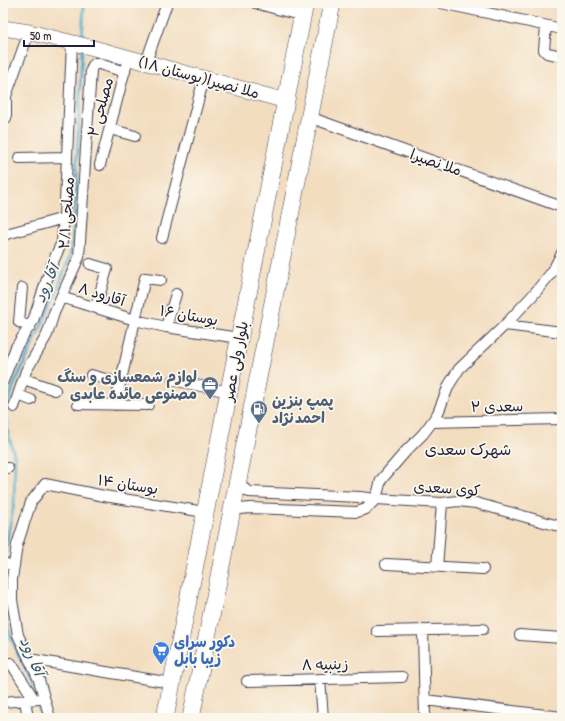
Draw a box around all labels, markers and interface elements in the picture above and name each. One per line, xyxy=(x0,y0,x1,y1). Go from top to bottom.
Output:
scale bar xyxy=(24,22,94,48)
text: 50 m xyxy=(30,27,51,44)
street label: ملا نصیرا(بوستان ۱۸) xyxy=(136,51,262,103)
street label: مصلحی ۲ xyxy=(82,75,118,139)
street label: ملا نصیرا xyxy=(407,143,465,181)
street label: مصلحی ۲/۱ xyxy=(53,176,79,250)
water label: آقا رود xyxy=(28,257,66,306)
street label: آقارود ۸ xyxy=(76,277,129,311)
street label: بوستان ۱۶ xyxy=(158,300,220,330)
street label: بلوار ولی عصر xyxy=(217,319,253,405)
place label: لوازم شمعسازی و سنگ مصنوعی مائده عابدی xyxy=(57,366,197,404)
office icon: لوازم شمعسازی و سنگ مصنوعی مائده عابدی xyxy=(200,375,220,400)
place label: پمپ بنزین احمدنژاد xyxy=(272,390,334,428)
street label: سعدی ۲ xyxy=(470,395,524,417)
fuel station icon: پمپ بنزین احمدنژاد xyxy=(249,399,269,424)
district label: شهرک سعدی xyxy=(425,438,511,460)
street label: بوستان ۱۴ xyxy=(96,469,160,499)
street label: کوی سعدی xyxy=(413,475,481,501)
place label: دکور سرای زیبا بابل xyxy=(174,631,235,669)
water label: آقا رود xyxy=(15,633,52,682)
supermarket icon: دکور سرای زیبا بابل xyxy=(151,640,171,665)
street label: زینبیه ۸ xyxy=(302,653,348,675)

